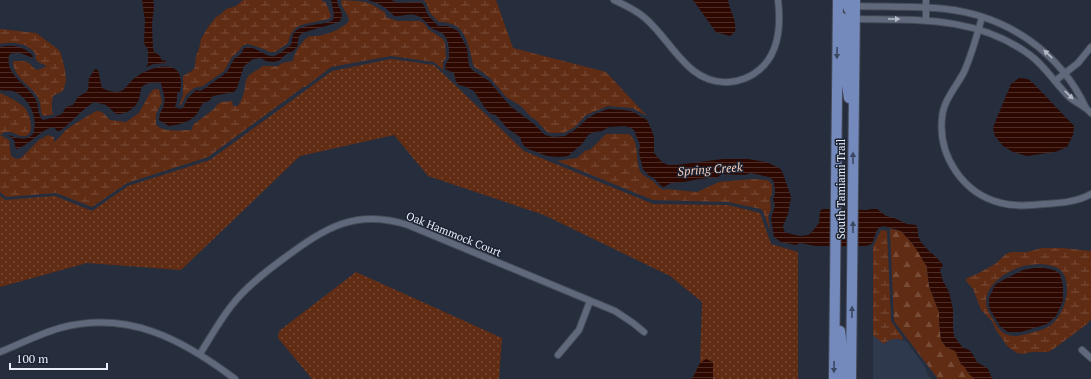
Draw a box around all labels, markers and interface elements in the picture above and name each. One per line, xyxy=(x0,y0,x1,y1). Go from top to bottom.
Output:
one-way arrow xyxy=(888,16,901,22)
one-way arrow xyxy=(834,47,841,59)
one-way arrow xyxy=(1043,50,1052,59)
one-way arrow xyxy=(1064,91,1074,100)
street label: South Tamiami Trail xyxy=(834,139,848,239)
one-way arrow xyxy=(850,151,856,164)
water label: Spring Creek xyxy=(677,159,743,179)
street label: Oak Hammock Court xyxy=(404,208,504,260)
one-way arrow xyxy=(850,220,856,233)
one-way arrow xyxy=(849,305,855,318)
scale bar xyxy=(10,345,107,371)
text: 100 m xyxy=(16,351,49,366)
one-way arrow xyxy=(831,361,838,373)

